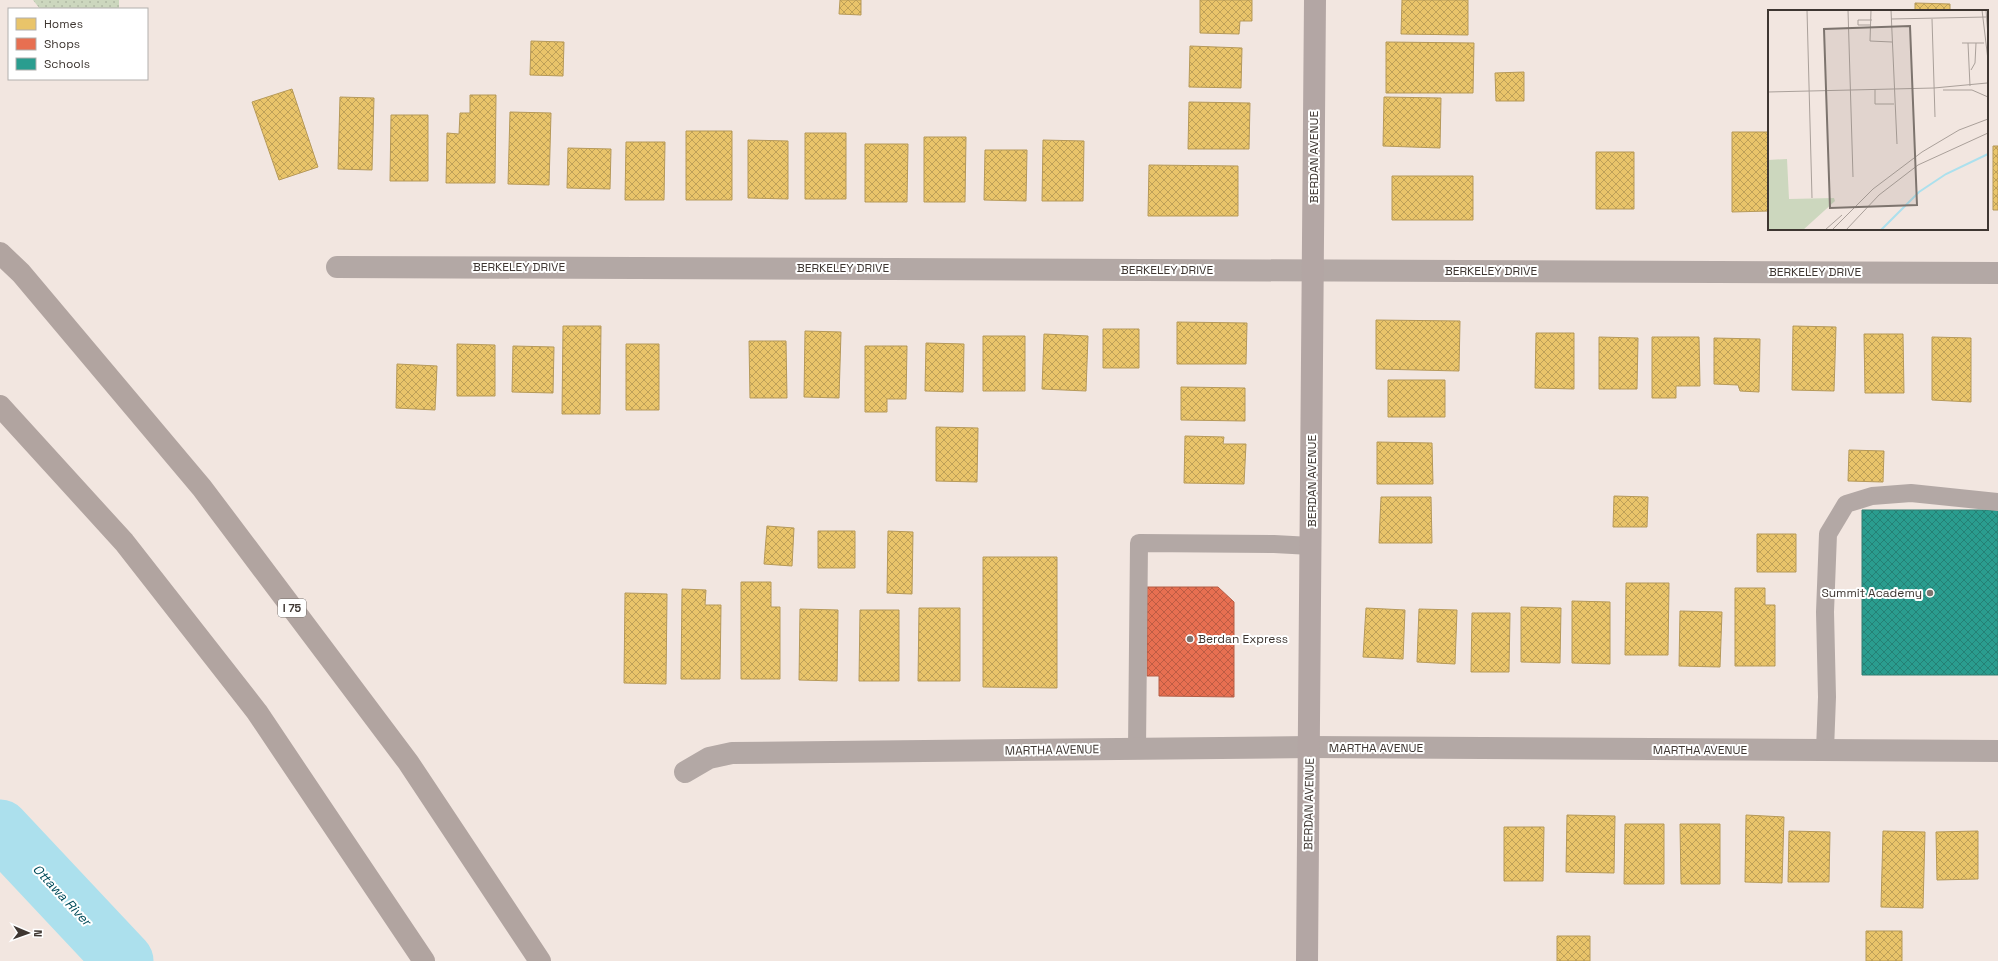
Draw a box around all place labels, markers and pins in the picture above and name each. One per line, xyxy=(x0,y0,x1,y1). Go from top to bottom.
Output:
place label: Summit Academy xyxy=(1821,585,1922,601)
marker: Summit Academy xyxy=(1925,588,1935,598)
place label: Berdan Express xyxy=(1198,631,1288,647)
marker: Berdan Express xyxy=(1185,634,1195,644)

